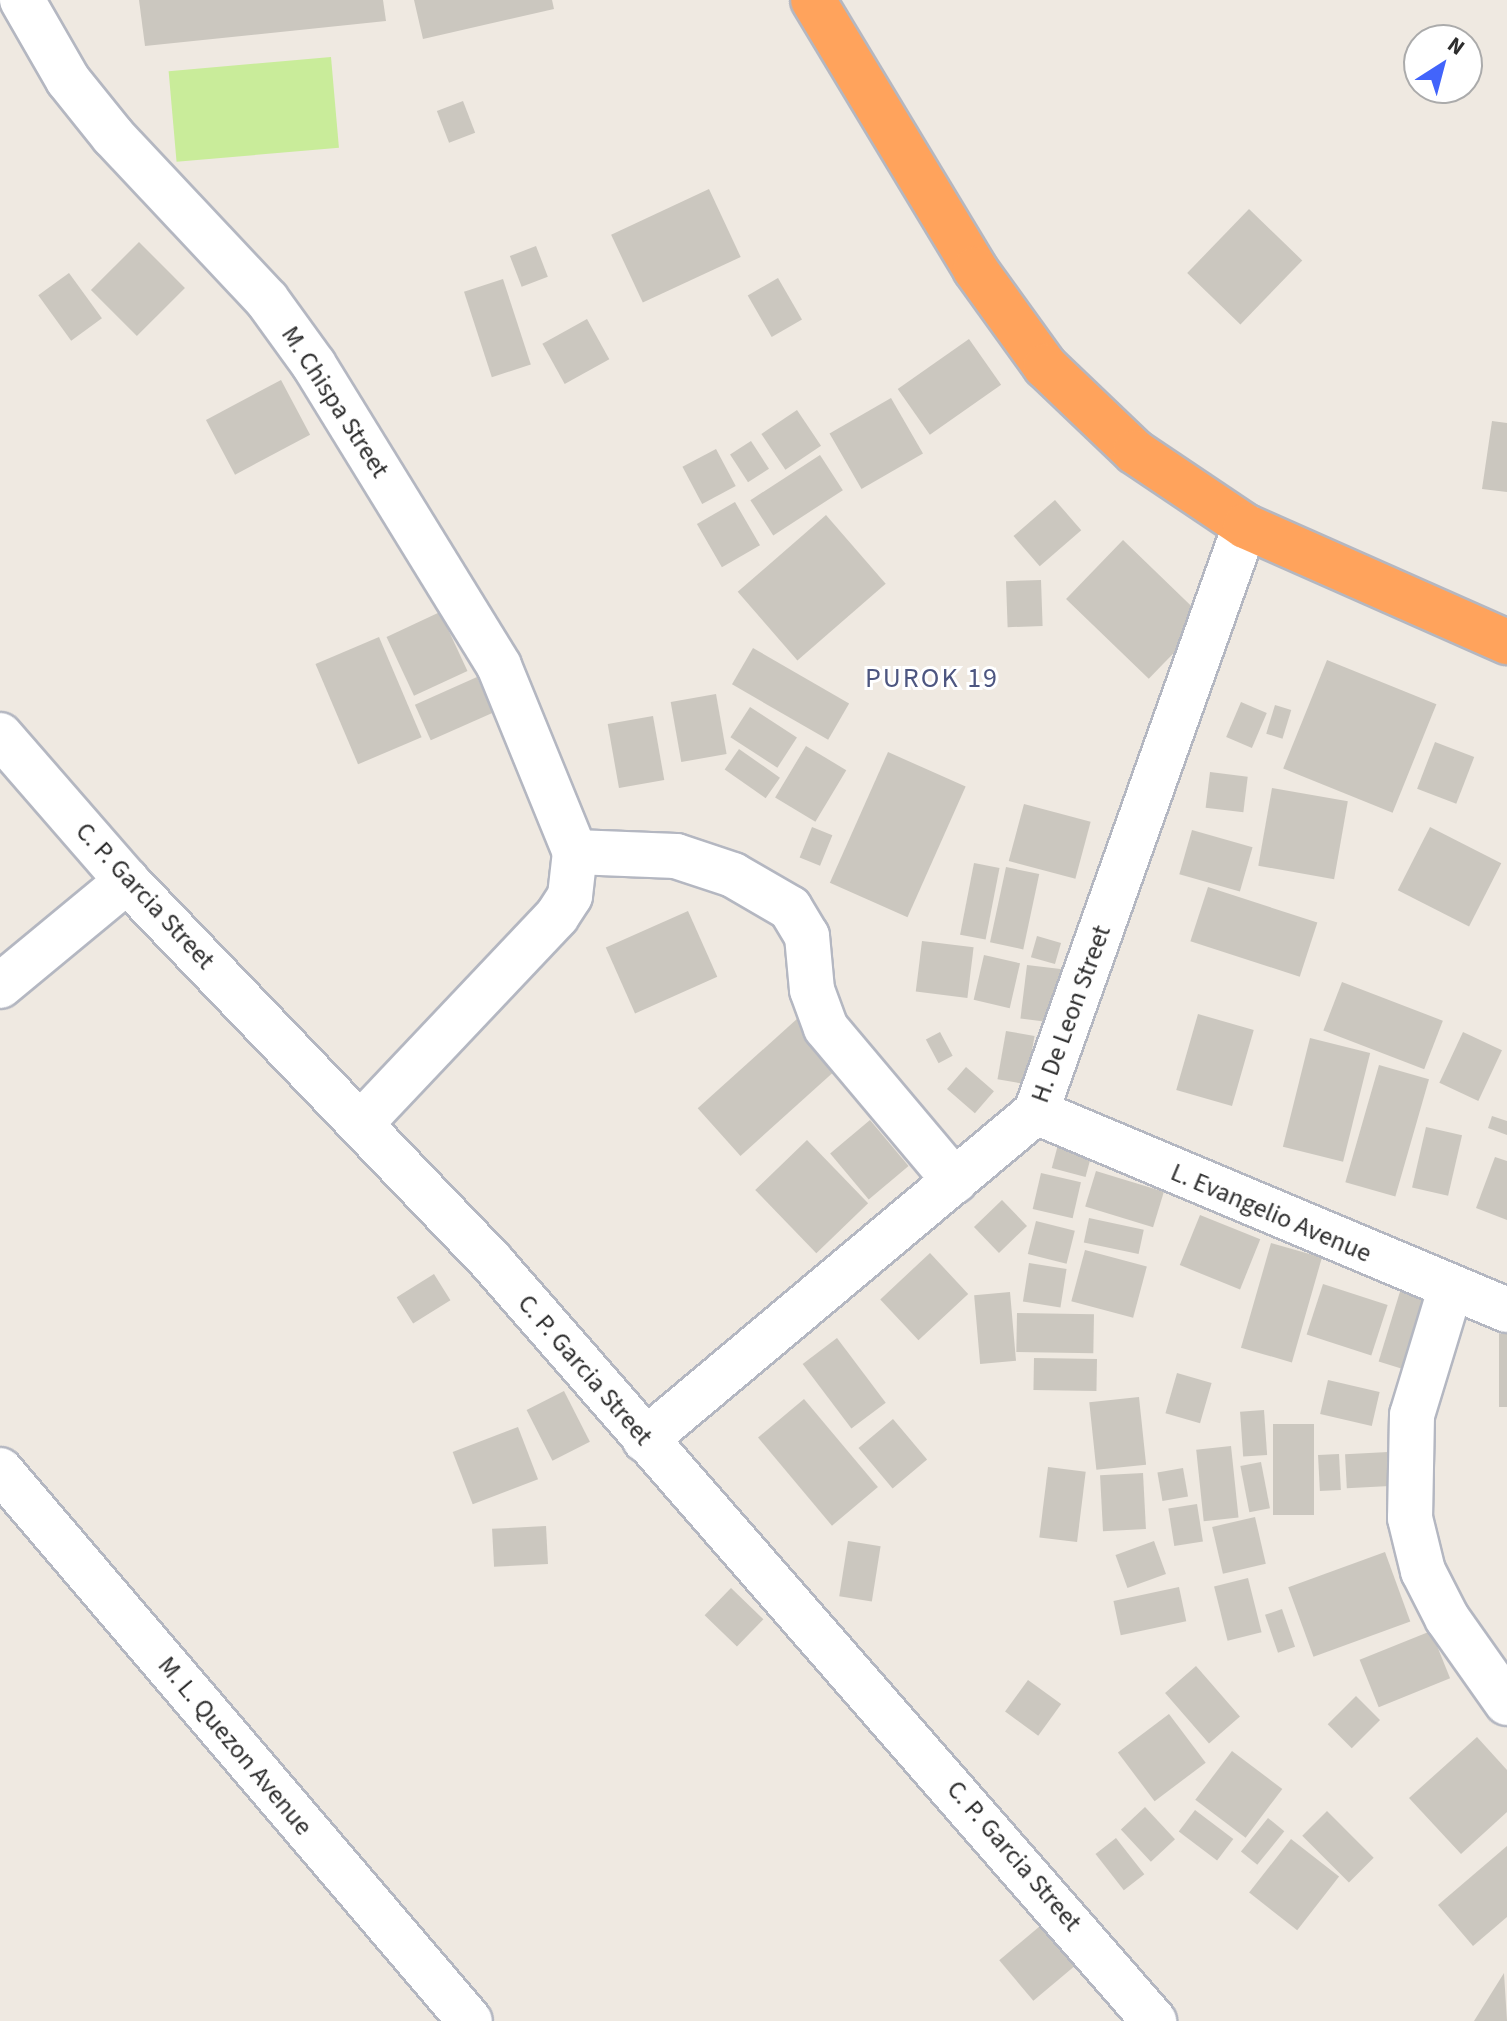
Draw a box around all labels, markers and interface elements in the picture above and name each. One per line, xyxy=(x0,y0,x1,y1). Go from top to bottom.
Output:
north arrow xyxy=(1403,24,1483,104)
text: N xyxy=(1441,29,1471,63)
street label: M. Chispa Street xyxy=(274,320,396,484)
district label: PUROK 19 xyxy=(865,661,999,695)
street label: C. P. Garcia Street xyxy=(69,816,221,976)
street label: H. De Leon Street xyxy=(1024,921,1118,1107)
street label: L. Evangelio Avenue xyxy=(1166,1157,1376,1269)
street label: C. P. Garcia Street xyxy=(511,1288,659,1452)
street label: M. L. Quezon Avenue xyxy=(151,1650,319,1842)
street label: C. P. Garcia Street xyxy=(940,1774,1088,1938)

